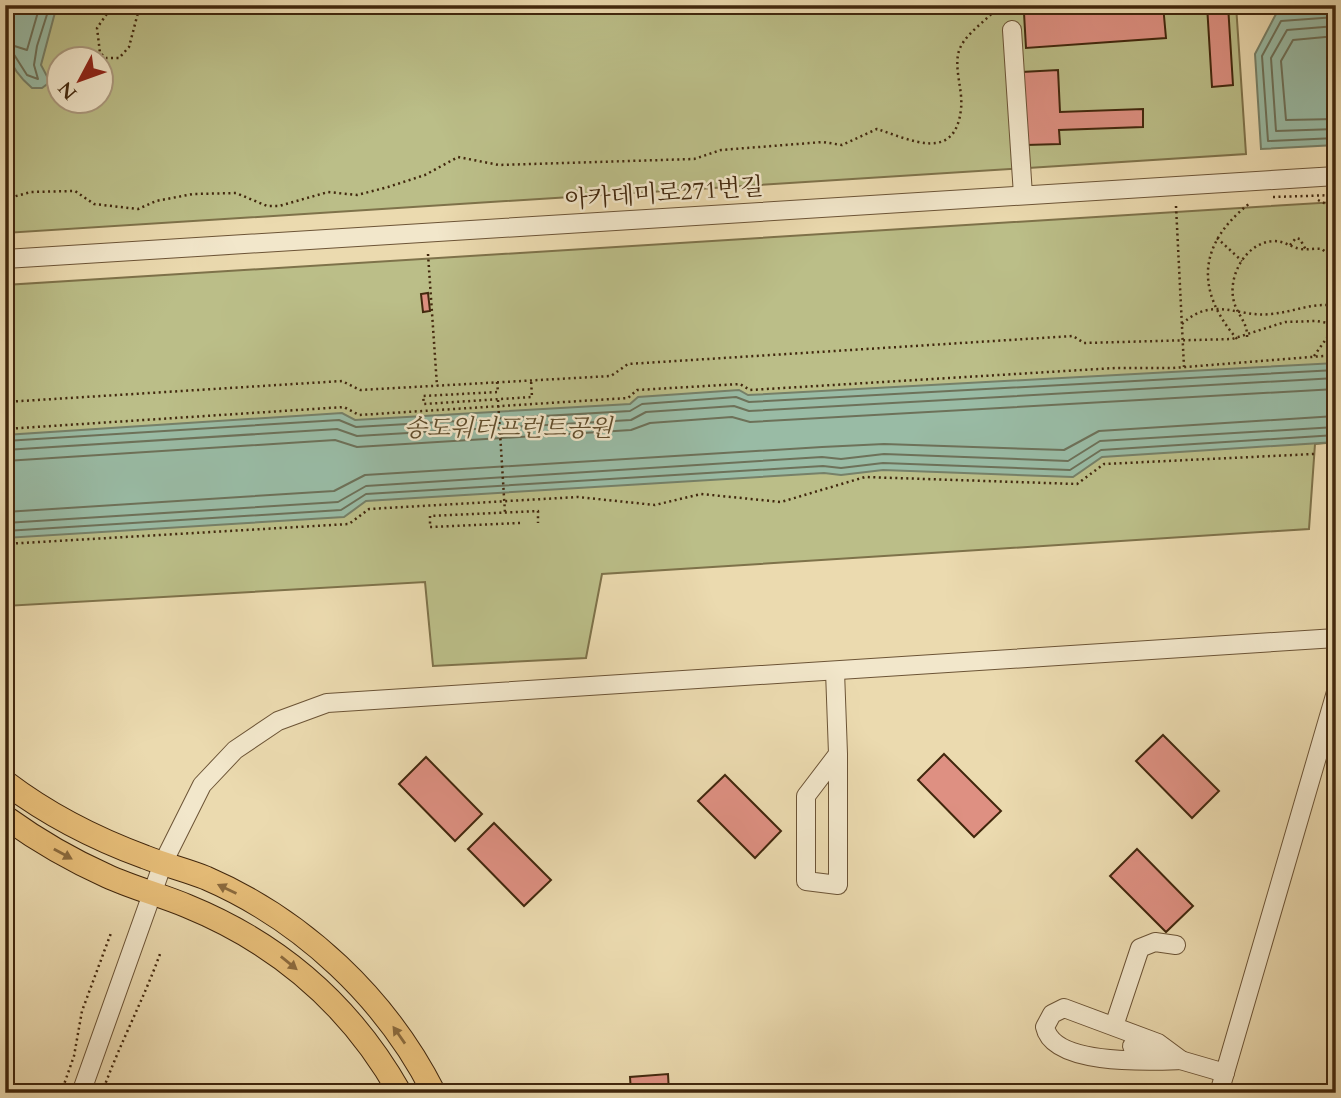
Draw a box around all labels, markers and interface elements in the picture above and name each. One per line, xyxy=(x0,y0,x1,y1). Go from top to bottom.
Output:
north arrow xyxy=(46,46,116,116)
text: N xyxy=(52,75,83,105)
street label: 아카데미로271번길 xyxy=(564,170,765,217)
park label: 송도워터프런트공원 xyxy=(404,412,614,445)
one-way arrow xyxy=(53,848,73,859)
one-way arrow xyxy=(217,883,237,894)
one-way arrow xyxy=(280,955,298,970)
one-way arrow xyxy=(393,1025,406,1044)

